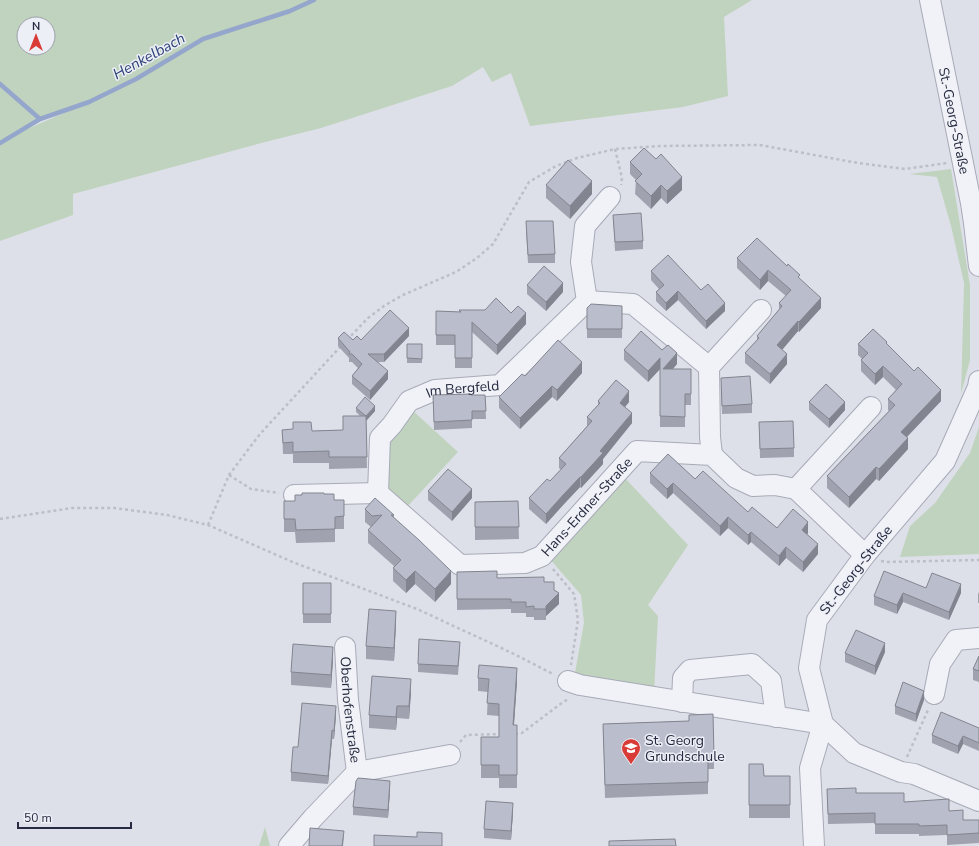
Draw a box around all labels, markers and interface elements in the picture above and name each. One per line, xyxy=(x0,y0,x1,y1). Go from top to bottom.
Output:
north arrow xyxy=(16,16,56,56)
text: N xyxy=(32,19,40,34)
water label: Henkelbach xyxy=(109,28,189,84)
street label: St.-Georg-Straße xyxy=(934,66,974,176)
street label: Im Bergfeld xyxy=(423,376,500,402)
street label: Hans-Erdner-Straße xyxy=(537,453,636,560)
street label: St.-Georg-Straße xyxy=(815,521,897,619)
street label: Oberhofenstraße xyxy=(336,656,365,764)
place label: St. Georg Grundschule xyxy=(645,731,725,766)
school or university icon: St. Georg Grundschule xyxy=(620,737,642,765)
scale bar xyxy=(18,804,131,830)
text: 50 m xyxy=(24,810,52,826)

